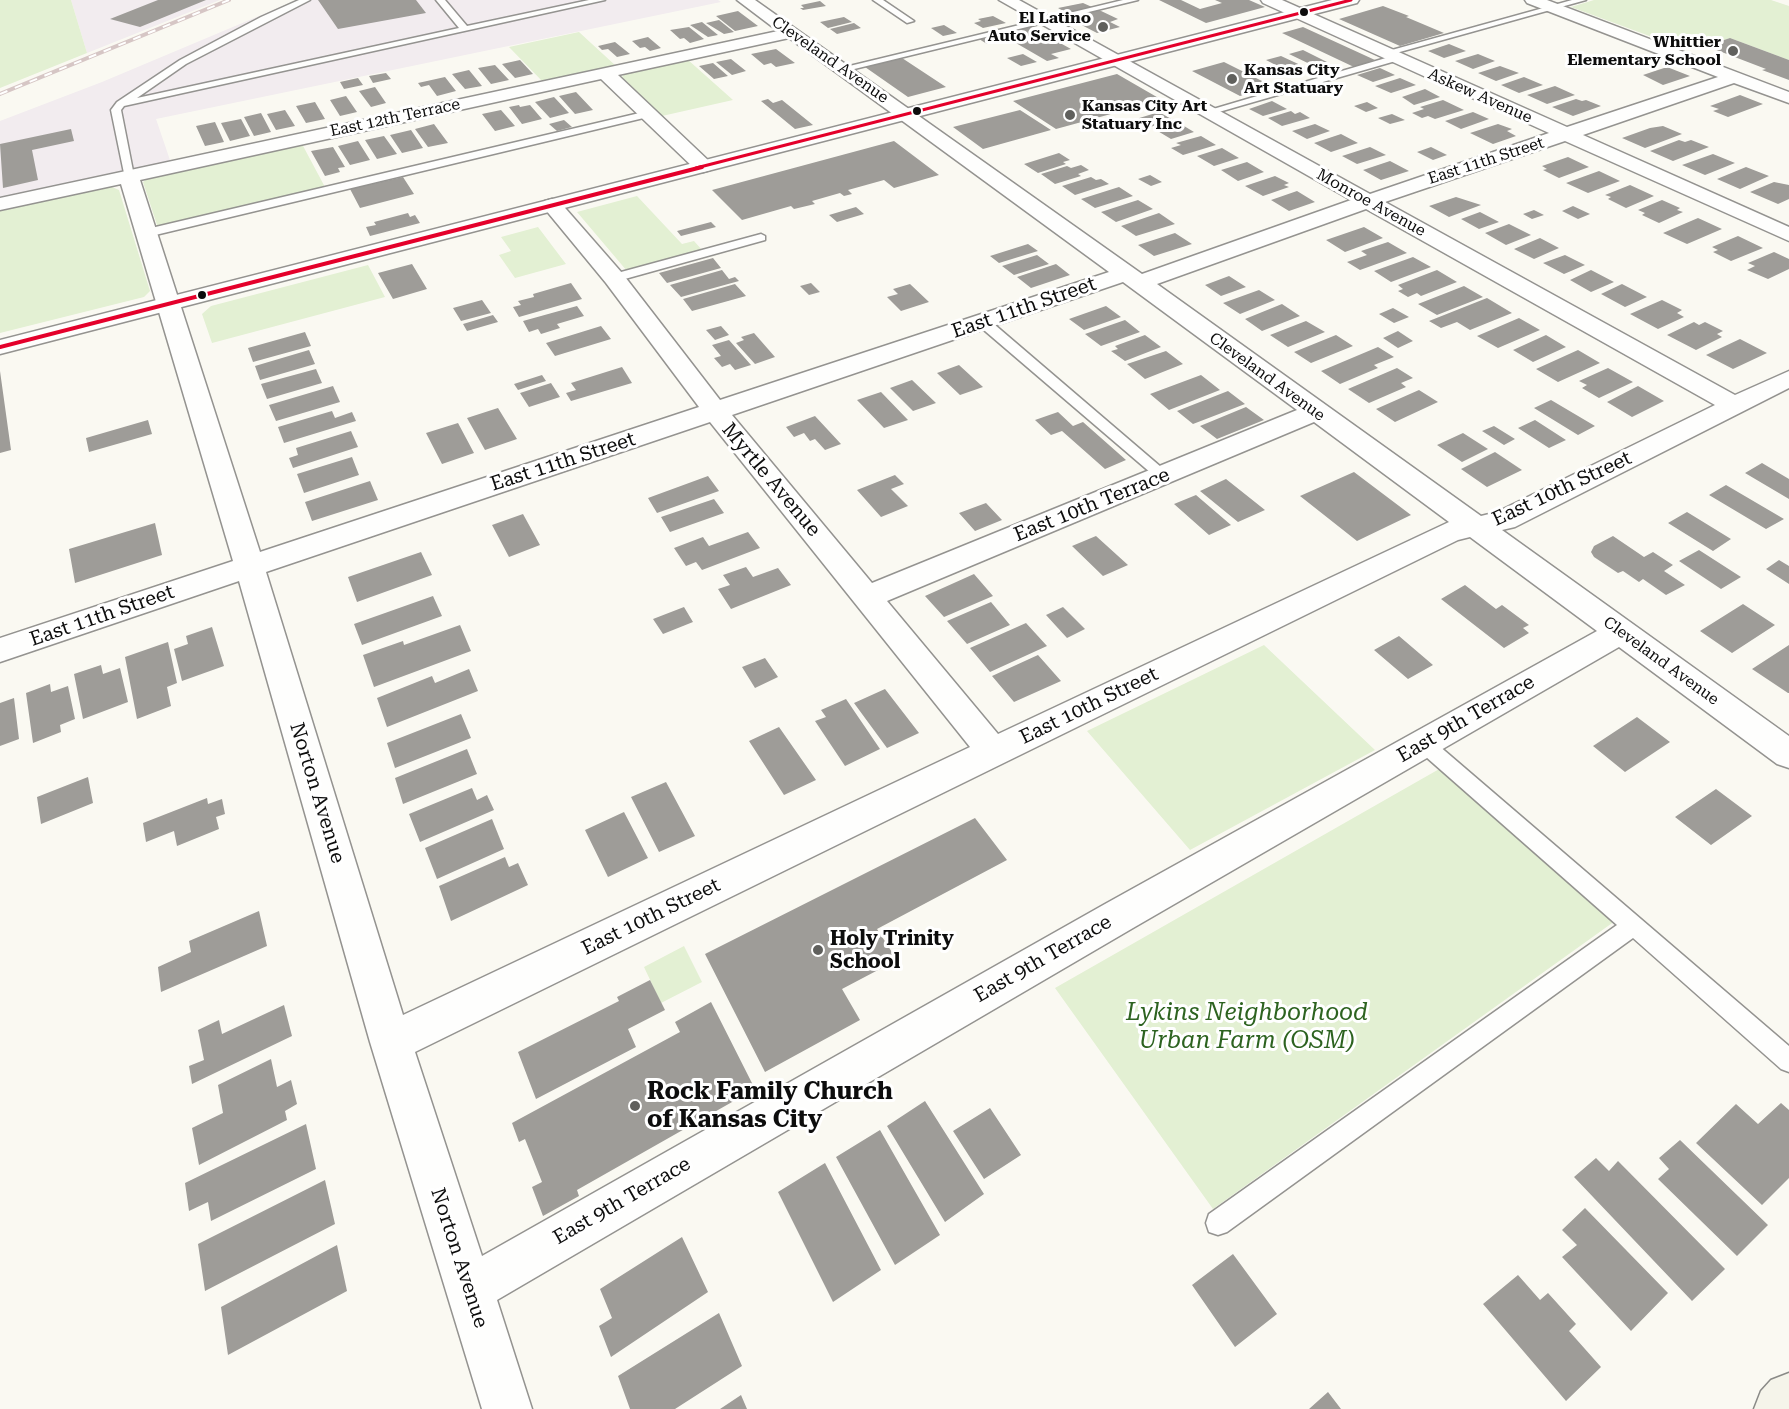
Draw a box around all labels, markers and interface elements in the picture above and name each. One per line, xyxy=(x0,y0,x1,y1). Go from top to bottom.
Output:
unlabelled marker xyxy=(1298,6,1310,18)
place label: El Latino Auto Service xyxy=(988,8,1091,46)
street label: Cleveland Avenue xyxy=(768,12,892,108)
marker: El Latino Auto Service xyxy=(1096,20,1110,34)
place label: Whittier Elementary School xyxy=(1567,32,1721,70)
marker: Whittier Elementary School xyxy=(1726,44,1740,58)
place label: Kansas City Art Statuary xyxy=(1244,60,1343,98)
street label: Askew Avenue xyxy=(1425,64,1535,128)
marker: Kansas City Art Statuary xyxy=(1225,72,1239,86)
street label: East 12th Terrace xyxy=(328,95,462,141)
place label: Kansas City Art Statuary Inc xyxy=(1082,96,1207,134)
unlabelled marker xyxy=(911,105,923,117)
marker: Kansas City Art Statuary Inc xyxy=(1063,108,1077,122)
street label: East 11th Street xyxy=(1426,133,1546,189)
street label: Monroe Avenue xyxy=(1313,165,1429,241)
street label: East 11th Street xyxy=(949,272,1099,344)
unlabelled marker xyxy=(196,289,208,301)
street label: Cleveland Avenue xyxy=(1205,329,1329,425)
street label: Myrtle Avenue xyxy=(717,418,825,542)
street label: East 11th Street xyxy=(487,427,639,497)
street label: East 10th Street xyxy=(1489,446,1635,532)
street label: East 10th Terrace xyxy=(1011,463,1173,547)
street label: East 11th Street xyxy=(27,580,177,652)
street label: Cleveland Avenue xyxy=(1599,613,1723,709)
street label: East 10th Street xyxy=(1016,662,1162,750)
street label: East 9th Terrace xyxy=(1393,670,1539,768)
street label: Norton Avenue xyxy=(284,720,350,866)
street label: East 10th Street xyxy=(578,873,724,961)
street label: East 9th Terrace xyxy=(970,910,1116,1008)
place label: Holy Trinity School xyxy=(830,927,954,974)
marker: Holy Trinity School xyxy=(811,943,825,957)
park label: Lykins Neighborhood Urban Farm (OSM) xyxy=(1126,999,1368,1055)
place label: Rock Family Church of Kansas City xyxy=(647,1078,893,1134)
marker: Rock Family Church of Kansas City xyxy=(628,1099,642,1113)
street label: East 9th Terrace xyxy=(549,1152,695,1250)
street label: Norton Avenue xyxy=(425,1185,493,1331)

